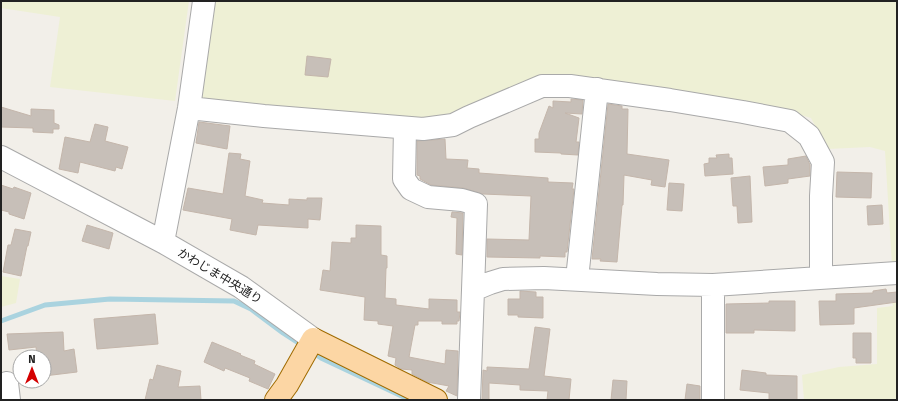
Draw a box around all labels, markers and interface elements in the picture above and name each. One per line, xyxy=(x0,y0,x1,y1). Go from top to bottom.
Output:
street label: かわじま中央通り xyxy=(175,245,265,307)
north arrow xyxy=(12,349,52,389)
text: N xyxy=(28,353,36,366)

